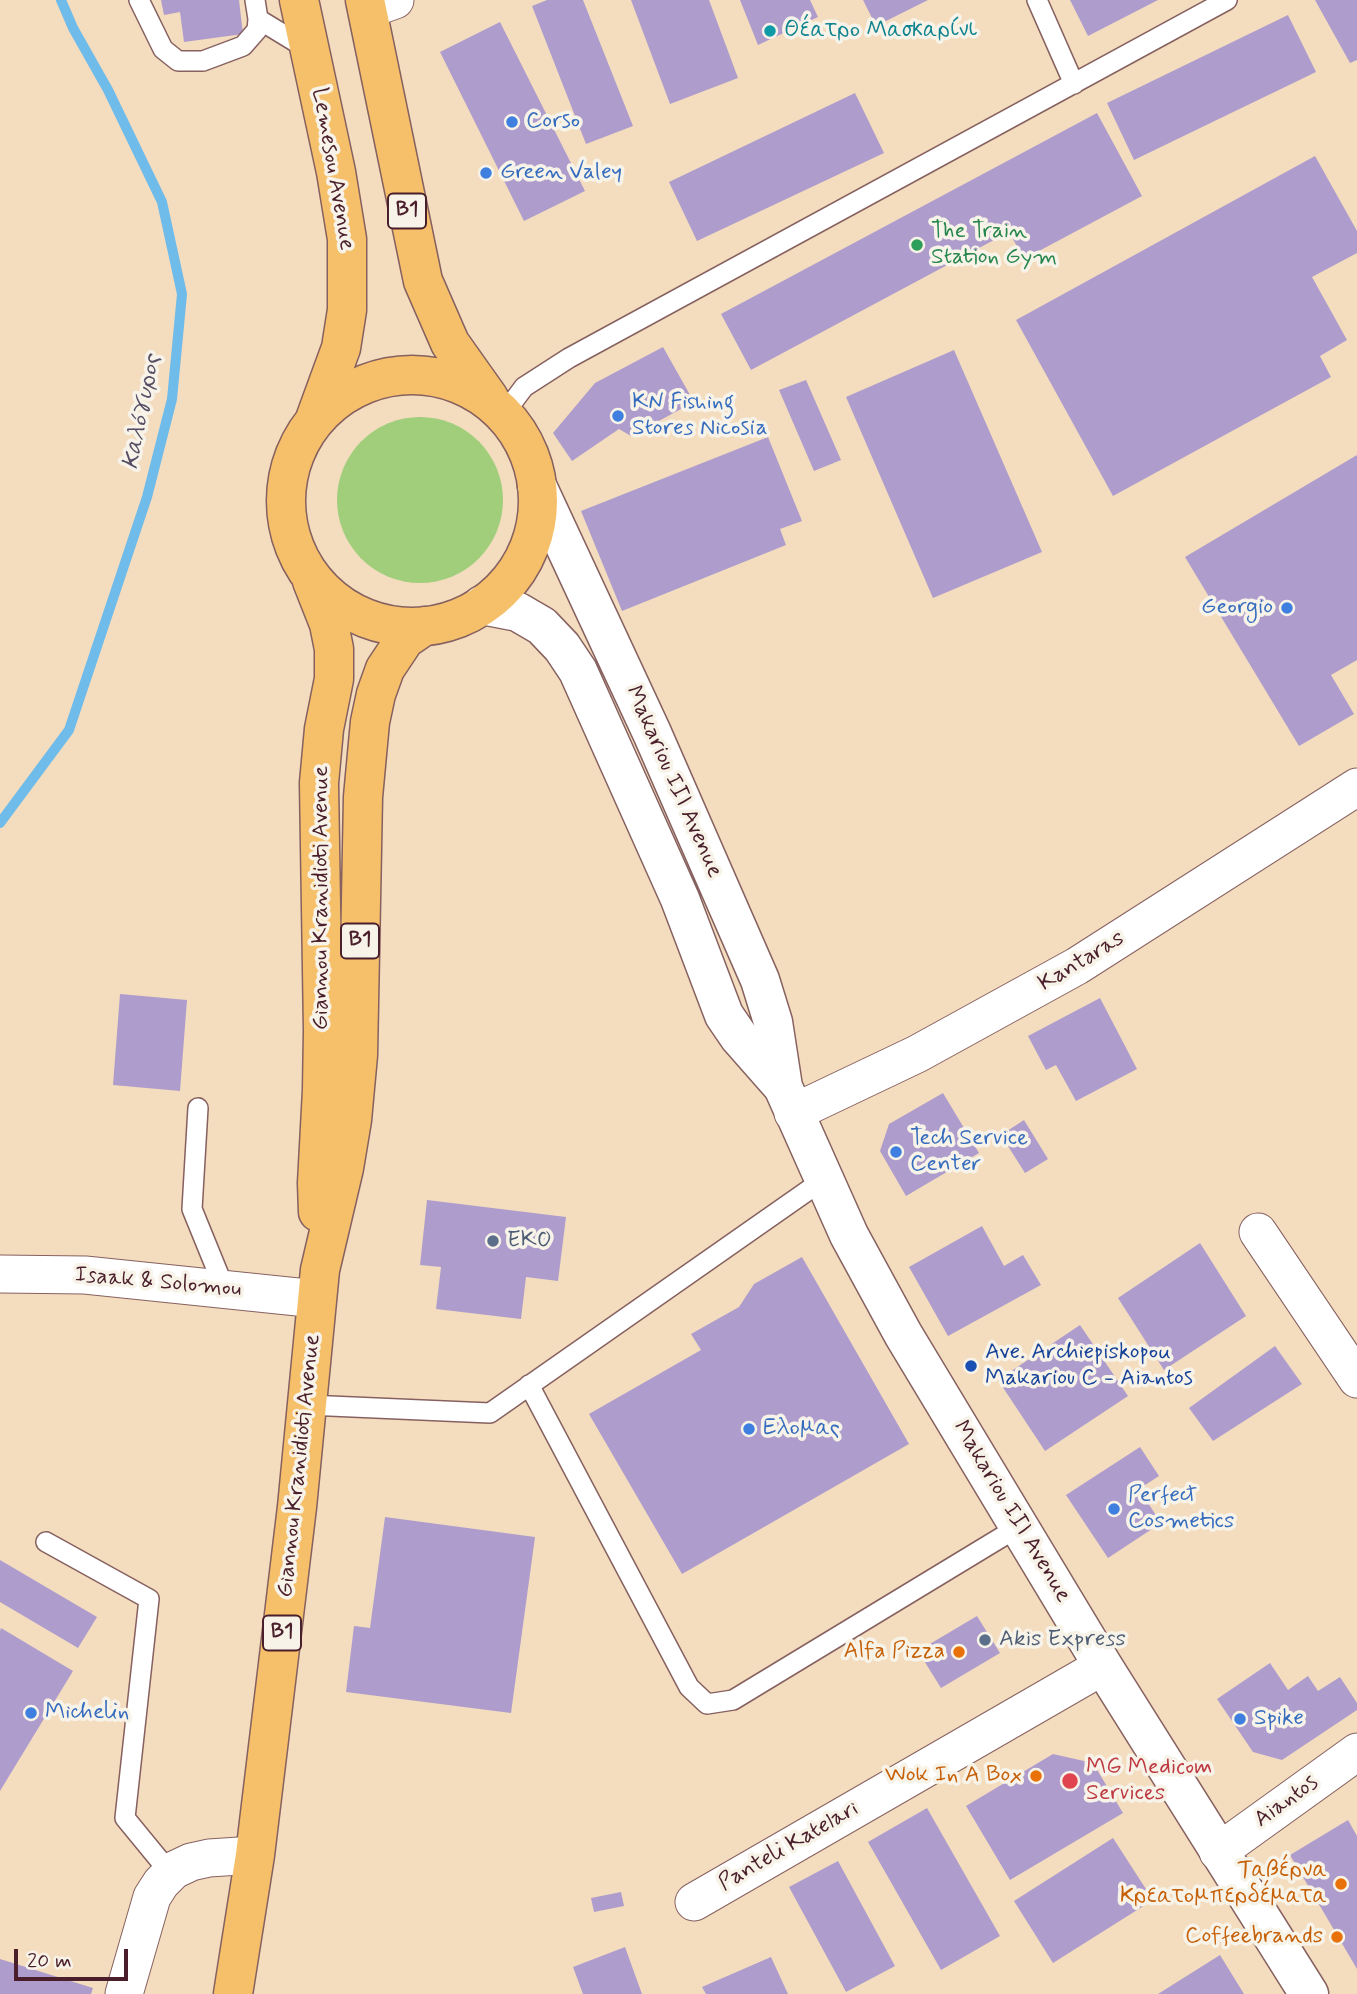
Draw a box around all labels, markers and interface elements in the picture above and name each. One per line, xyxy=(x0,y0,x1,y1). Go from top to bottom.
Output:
place label: Θέατρο Μασκαρίνι xyxy=(784,17,977,45)
marker: Θέατρο Μασκαρίνι xyxy=(762,23,778,39)
street label: Lemesou Avenue xyxy=(304,86,360,252)
place label: Corso xyxy=(526,108,580,136)
marker: Corso xyxy=(504,114,520,130)
place label: Green Valey xyxy=(500,159,622,187)
marker: Green Valey xyxy=(478,165,494,181)
road number: B1 xyxy=(388,194,426,228)
place label: The Train Station Gym xyxy=(931,218,1057,272)
marker: The Train Station Gym xyxy=(909,237,925,253)
water label: Καλόγυρος xyxy=(118,352,168,472)
place label: KN Fishing Stores Nicosia xyxy=(632,389,767,443)
marker: KN Fishing Stores Nicosia xyxy=(610,408,626,424)
place label: Georgio xyxy=(1201,594,1273,622)
marker: Georgio xyxy=(1279,600,1295,616)
street label: Makariou III Avenue xyxy=(618,682,728,882)
street label: Giannou Kranidioti Avenue xyxy=(308,766,336,1030)
road number: B1 xyxy=(341,923,379,958)
street label: Kantaras xyxy=(1034,926,1130,998)
place label: Tech Service Center xyxy=(910,1125,1028,1179)
marker: Tech Service Center xyxy=(888,1144,904,1160)
place label: EKO xyxy=(507,1227,552,1255)
marker: EKO xyxy=(485,1233,501,1249)
street label: Isaak & Solomou xyxy=(74,1262,242,1304)
street label: Giannou Kranidioti Avenue xyxy=(272,1333,328,1599)
place label: Ave. Archiepiskopou Makariou C - Aiantos xyxy=(985,1339,1193,1393)
marker: Ave. Archiepiskopou Makariou C - Aiantos xyxy=(963,1358,979,1374)
place label: Ελομας xyxy=(763,1415,840,1443)
street label: Makariou III Avenue xyxy=(946,1416,1076,1608)
marker: Ελομας xyxy=(741,1421,757,1437)
place label: Perfect Cosmetics xyxy=(1128,1482,1234,1536)
marker: Perfect Cosmetics xyxy=(1106,1501,1122,1517)
road number: B1 xyxy=(263,1616,301,1650)
place label: Akis Express xyxy=(999,1626,1126,1654)
marker: Akis Express xyxy=(977,1632,993,1648)
place label: Alfa Pizza xyxy=(843,1638,945,1666)
marker: Alfa Pizza xyxy=(951,1644,967,1660)
place label: Michelin xyxy=(45,1699,129,1727)
marker: Michelin xyxy=(23,1705,39,1721)
place label: Spike xyxy=(1254,1705,1304,1733)
marker: Spike xyxy=(1232,1711,1248,1727)
place label: MG Medicom Services xyxy=(1086,1754,1212,1808)
place label: Wok In A Box xyxy=(885,1762,1022,1790)
marker: Wok In A Box xyxy=(1028,1768,1044,1784)
street label: Aiantos xyxy=(1250,1770,1324,1834)
marker: MG Medicom Services xyxy=(1060,1771,1080,1791)
street label: Panteli Katelari xyxy=(714,1796,864,1898)
place label: Ταβέρνα Κρεατομπερδέματα xyxy=(1120,1857,1327,1911)
marker: Ταβέρνα Κρεατομπερδέματα xyxy=(1333,1876,1349,1892)
place label: Coffeebrands xyxy=(1185,1923,1323,1951)
marker: Coffeebrands xyxy=(1329,1929,1345,1945)
scale bar xyxy=(18,1934,131,1978)
text: 20 m xyxy=(27,1947,72,1975)

